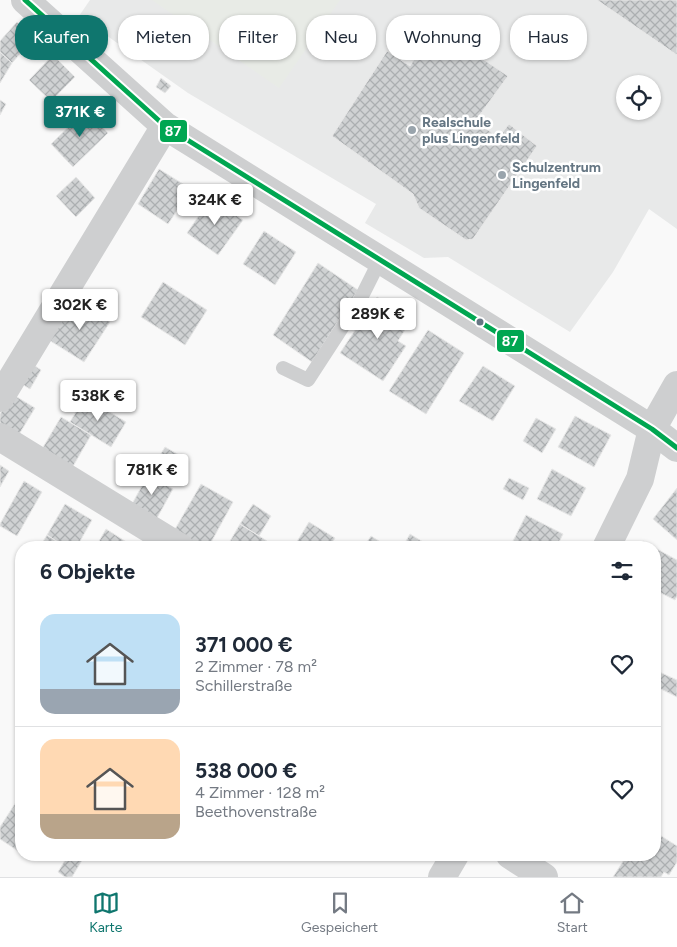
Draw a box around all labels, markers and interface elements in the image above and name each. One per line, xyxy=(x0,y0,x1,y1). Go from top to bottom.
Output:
chip: Kaufen xyxy=(15,15,108,60)
chip: Mieten xyxy=(118,15,209,60)
chip: Filter xyxy=(219,15,296,60)
chip: Neu xyxy=(306,15,376,60)
chip: Wohnung xyxy=(386,15,500,60)
chip: Haus xyxy=(510,15,587,60)
map controls xyxy=(616,75,661,120)
button: locate xyxy=(616,75,661,120)
pin: 371K € xyxy=(39,96,121,138)
text: 371K € xyxy=(55,102,105,121)
place label: Realschule plus Lingenfeld xyxy=(422,114,520,147)
line badge: 87 xyxy=(159,119,188,143)
text: 87 xyxy=(165,123,181,140)
marker: Realschule plus Lingenfeld xyxy=(406,124,418,136)
place label: Schulzentrum Lingenfeld xyxy=(512,159,601,192)
marker: Schulzentrum Lingenfeld xyxy=(496,169,508,181)
pin: 324K € xyxy=(174,184,256,226)
text: 324K € xyxy=(188,190,242,209)
pin: 302K € xyxy=(39,288,121,331)
text: 302K € xyxy=(53,295,107,314)
pin: 289K € xyxy=(337,298,419,340)
text: 289K € xyxy=(351,304,405,323)
unlabelled marker xyxy=(475,317,485,327)
line badge: 87 xyxy=(496,329,525,353)
text: 87 xyxy=(502,333,518,350)
pin: 538K € xyxy=(57,380,139,422)
text: 538K € xyxy=(71,386,125,405)
pin: 781K € xyxy=(111,454,193,496)
text: 781K € xyxy=(126,460,178,479)
icon: filters xyxy=(608,557,636,585)
text: 6 Objekte xyxy=(40,559,135,584)
text: 371 000 € xyxy=(195,632,293,657)
icon: home xyxy=(80,634,140,694)
icon: heart xyxy=(608,650,636,678)
text: 2 Zimmer · 78 m² xyxy=(195,657,317,676)
text: Schillerstraße xyxy=(195,676,292,695)
text: 538 000 € xyxy=(195,758,297,783)
icon: home xyxy=(80,759,140,819)
icon: heart xyxy=(608,775,636,803)
text: 4 Zimmer · 128 m² xyxy=(195,783,325,802)
text: Beethovenstraße xyxy=(195,802,317,821)
tab: Karte xyxy=(89,889,122,936)
tab: Gespeichert xyxy=(301,889,378,936)
tab: Start xyxy=(557,889,588,936)

